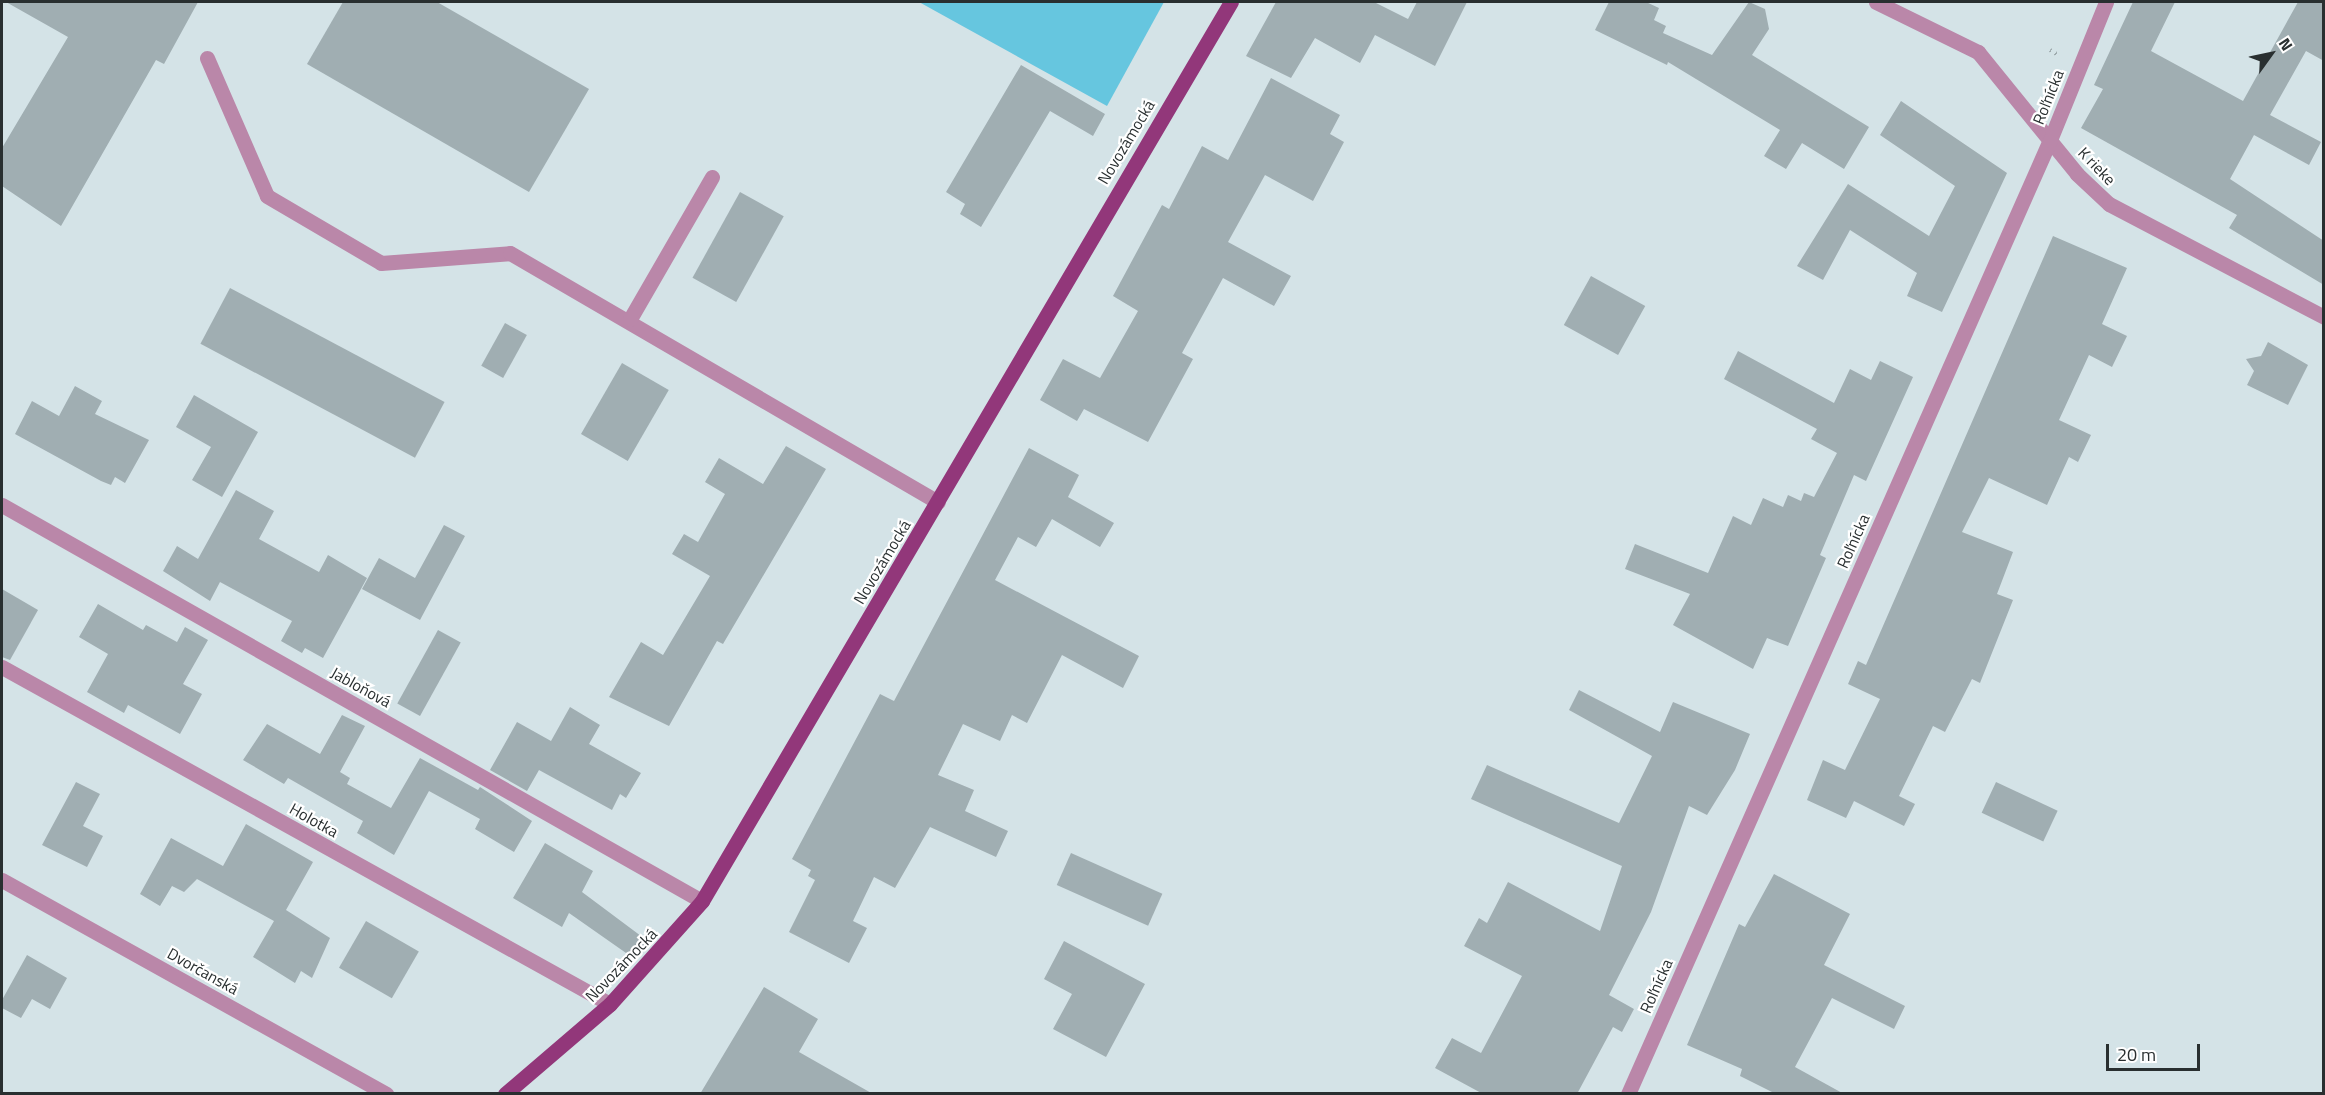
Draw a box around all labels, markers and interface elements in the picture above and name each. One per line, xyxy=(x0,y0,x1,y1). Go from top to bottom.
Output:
north arrow xyxy=(2241,24,2301,84)
text: N xyxy=(2273,33,2299,55)
street label: Roľnícka xyxy=(2028,67,2068,127)
street label: Novozámocká xyxy=(1093,96,1159,188)
street label: K rieke xyxy=(2074,143,2120,189)
street label: Roľnícka xyxy=(1833,511,1873,571)
street label: Novozámocká xyxy=(849,516,915,608)
street label: Jabloňová xyxy=(328,663,394,711)
street label: Holotka xyxy=(286,799,342,841)
street label: Novozámocká xyxy=(581,924,661,1006)
street label: Dvorčanská xyxy=(164,944,242,998)
street label: Roľnícka xyxy=(1636,956,1676,1016)
scale bar xyxy=(2109,1032,2204,1070)
text: 20 m xyxy=(2117,1041,2156,1068)

